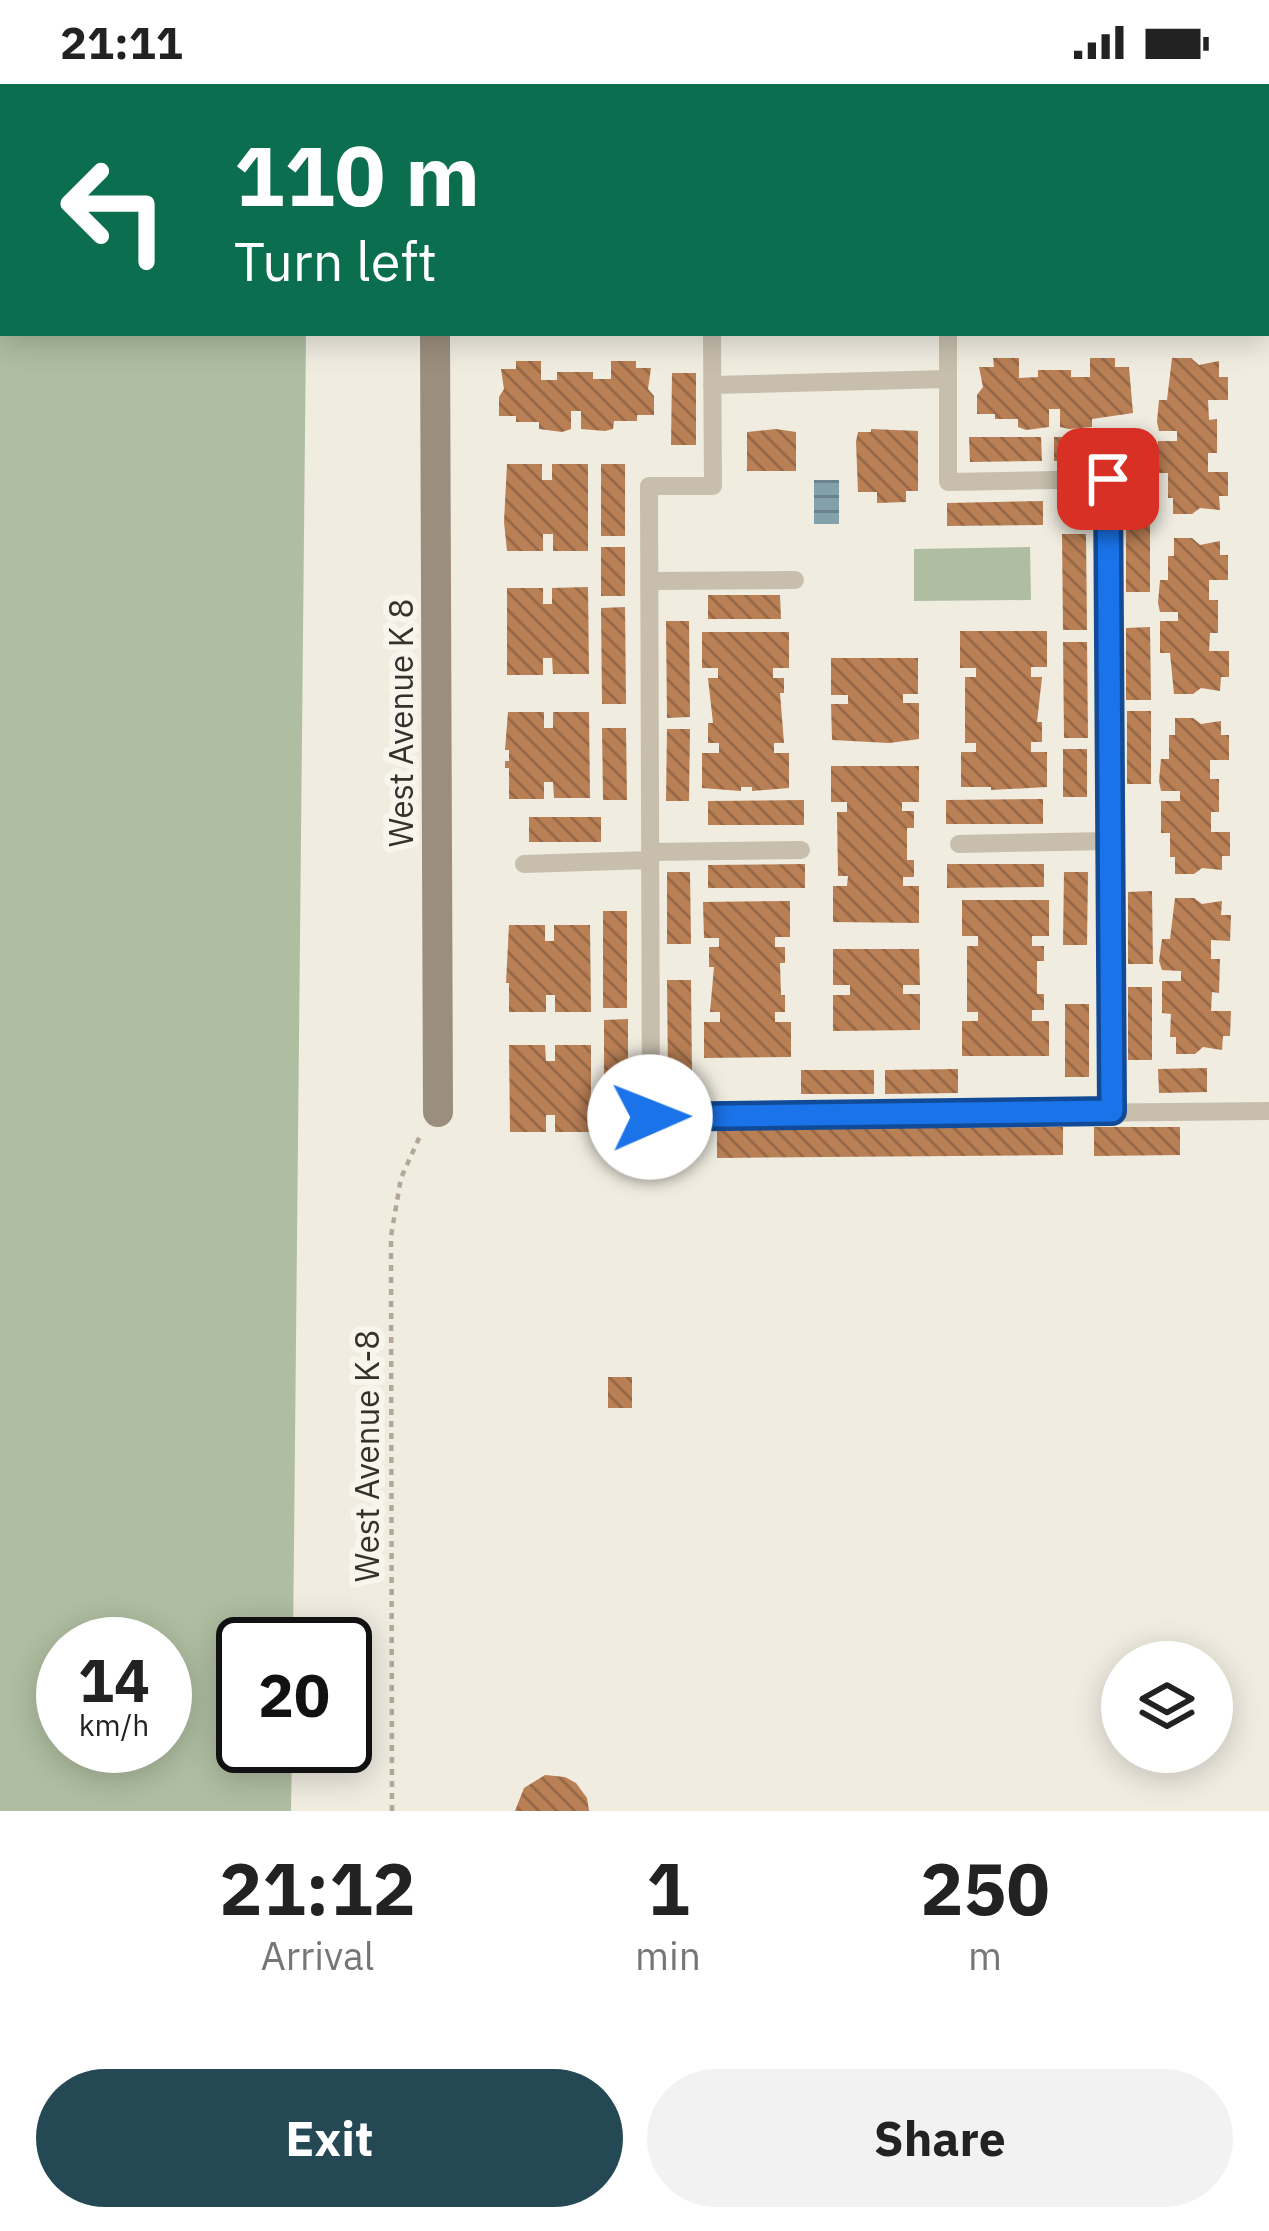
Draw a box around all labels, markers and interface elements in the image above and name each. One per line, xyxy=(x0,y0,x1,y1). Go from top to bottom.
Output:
text: 21:11 xyxy=(60,13,183,71)
text: 110 m xyxy=(234,120,480,229)
icon: left xyxy=(36,132,192,288)
text: Turn left xyxy=(234,226,437,296)
pin xyxy=(1057,428,1159,530)
icon: arrive xyxy=(1075,446,1141,512)
street label: West Avenue K 8 xyxy=(379,599,422,847)
position arrow xyxy=(587,1054,713,1180)
street label: West Avenue K-8 xyxy=(345,1330,388,1582)
speed limit sign: 20 xyxy=(216,1617,372,1773)
text: 14 xyxy=(78,1640,150,1719)
map controls xyxy=(1101,1641,1233,1773)
button: layers xyxy=(1101,1641,1233,1773)
text: km/h xyxy=(79,1705,149,1744)
text: 21:12 xyxy=(219,1841,416,1935)
text: 1 xyxy=(646,1841,690,1935)
text: 250 xyxy=(920,1841,1050,1935)
text: Arrival xyxy=(261,1930,374,1981)
text: min xyxy=(635,1930,701,1981)
text: m xyxy=(968,1930,1002,1981)
button: Exit xyxy=(36,2069,623,2207)
button: Share xyxy=(647,2069,1233,2207)

